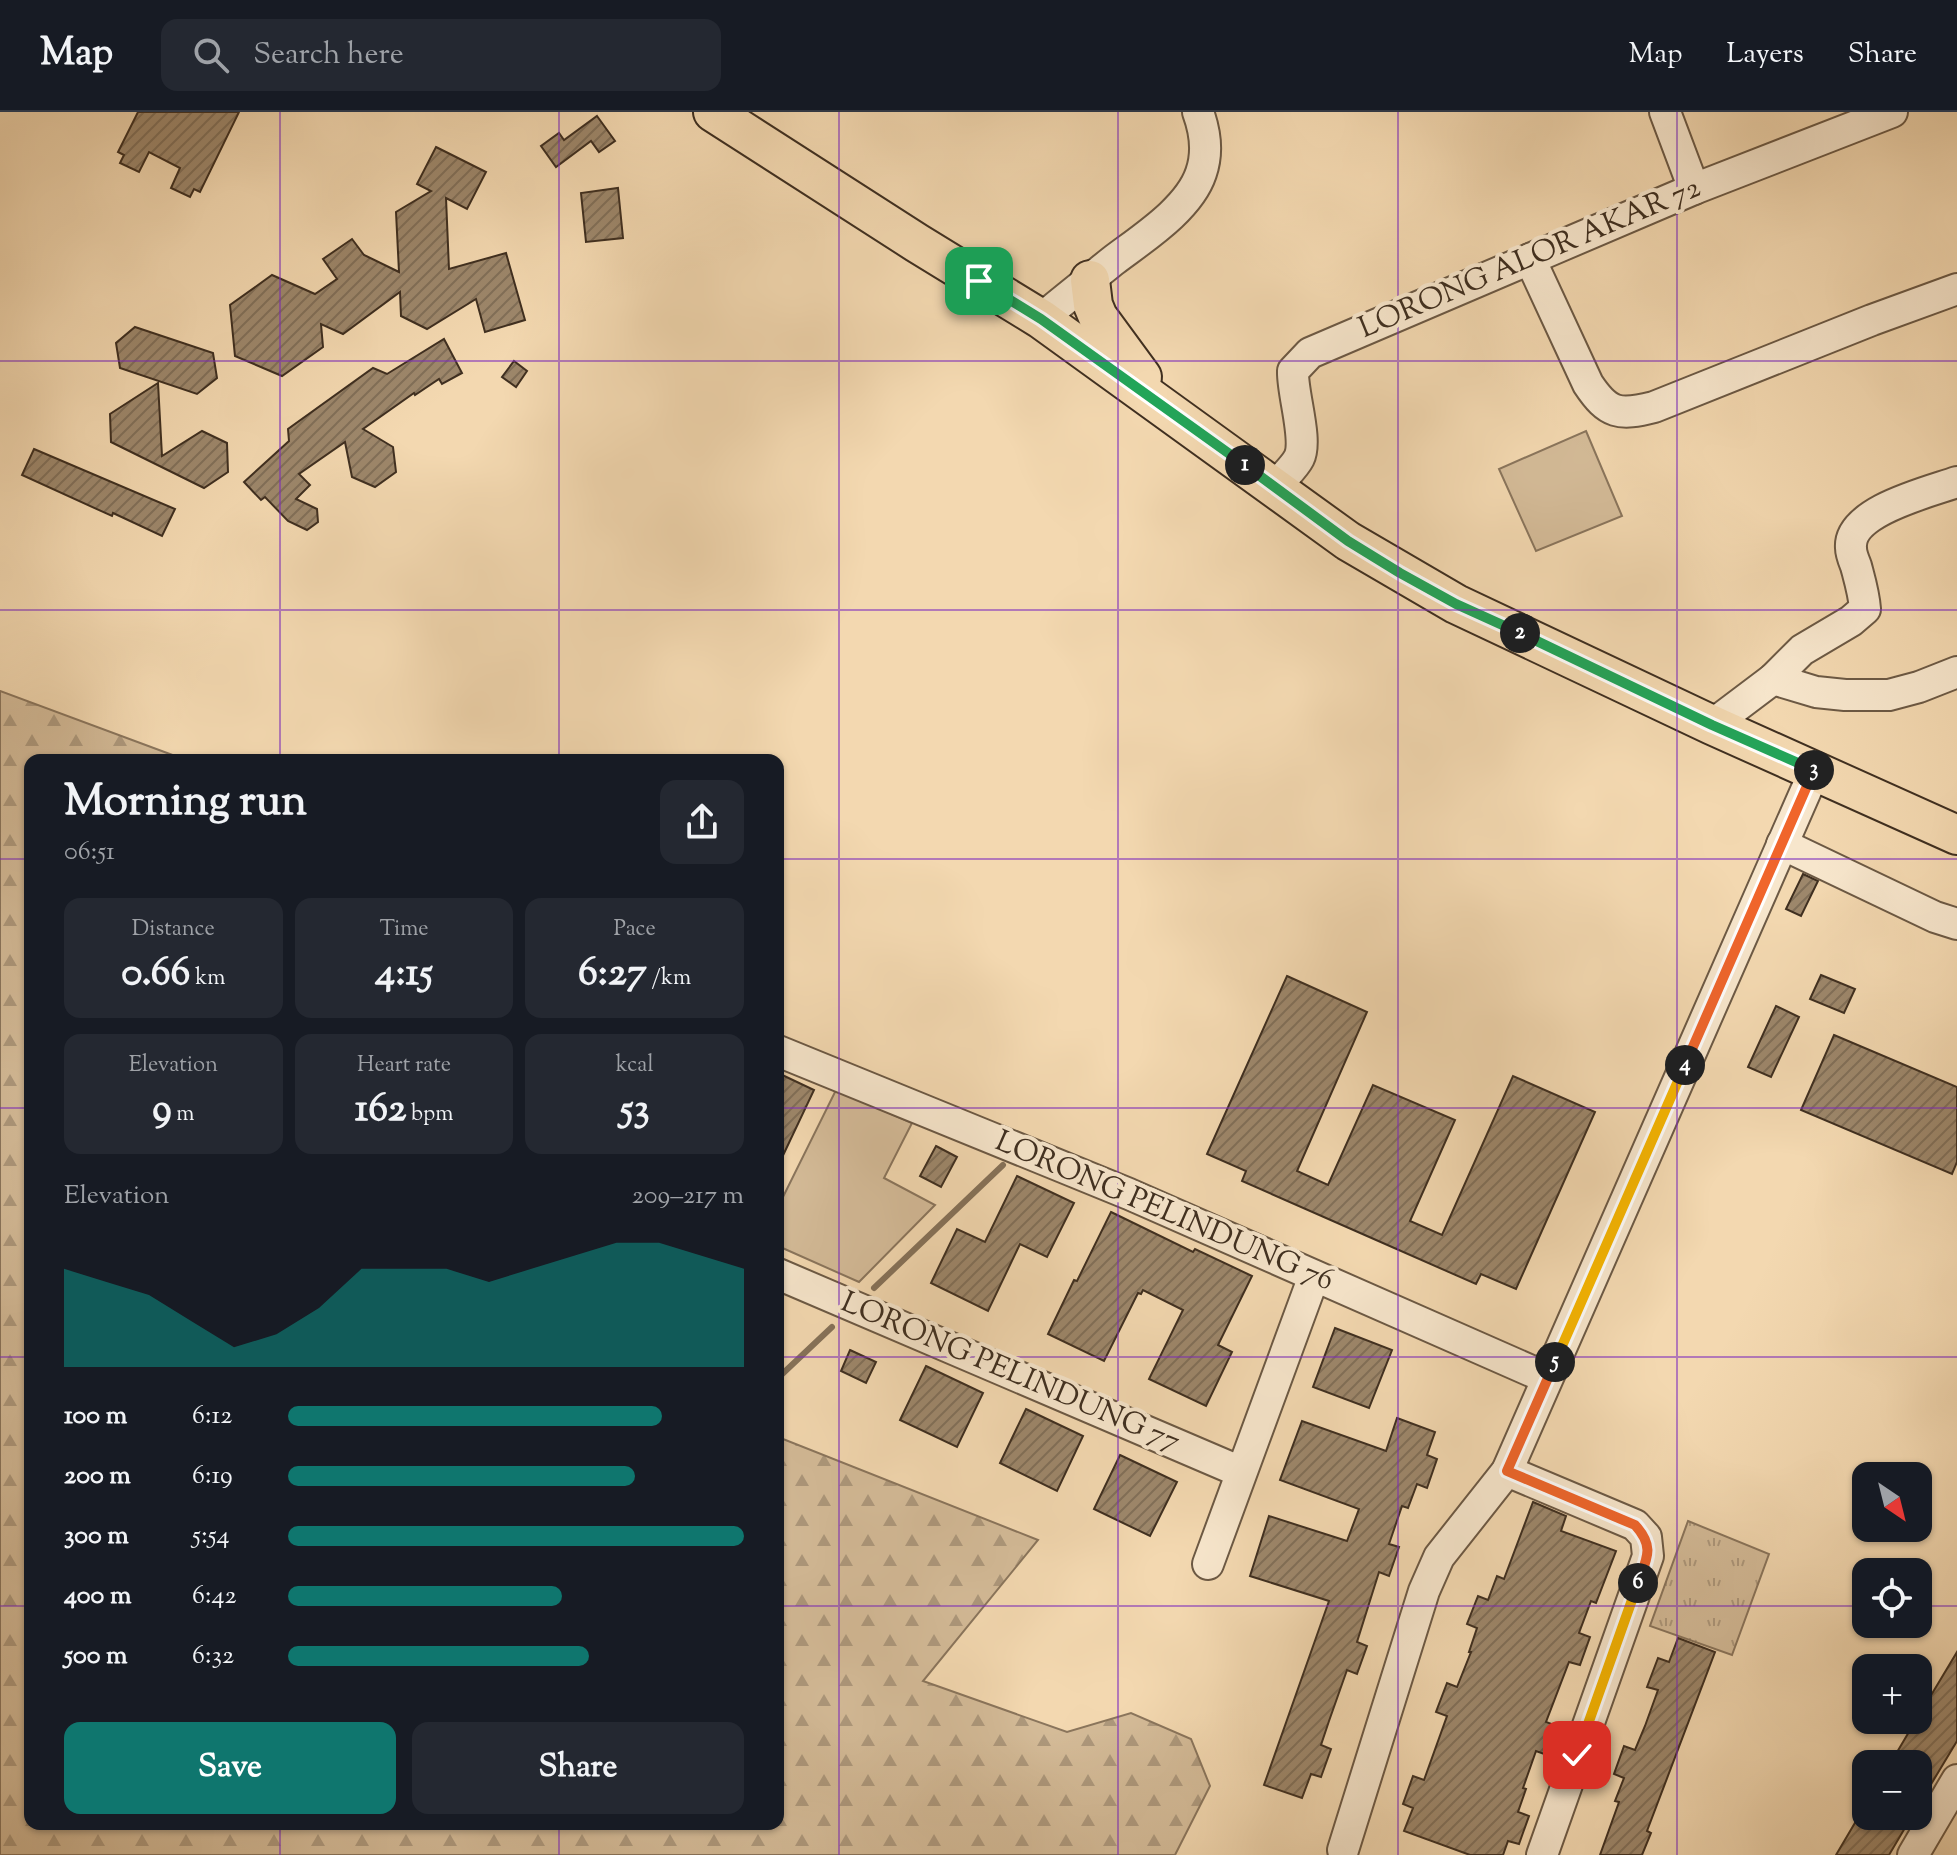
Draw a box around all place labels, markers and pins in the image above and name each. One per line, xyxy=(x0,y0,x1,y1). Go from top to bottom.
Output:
pin xyxy=(945,247,1013,315)
pin: 1 xyxy=(1225,445,1265,485)
pin: 2 xyxy=(1500,613,1540,653)
pin: 3 xyxy=(1794,750,1834,790)
pin: 4 xyxy=(1665,1045,1705,1085)
pin: 5 xyxy=(1535,1342,1575,1382)
pin: 6 xyxy=(1618,1563,1658,1603)
pin xyxy=(1543,1721,1611,1789)

